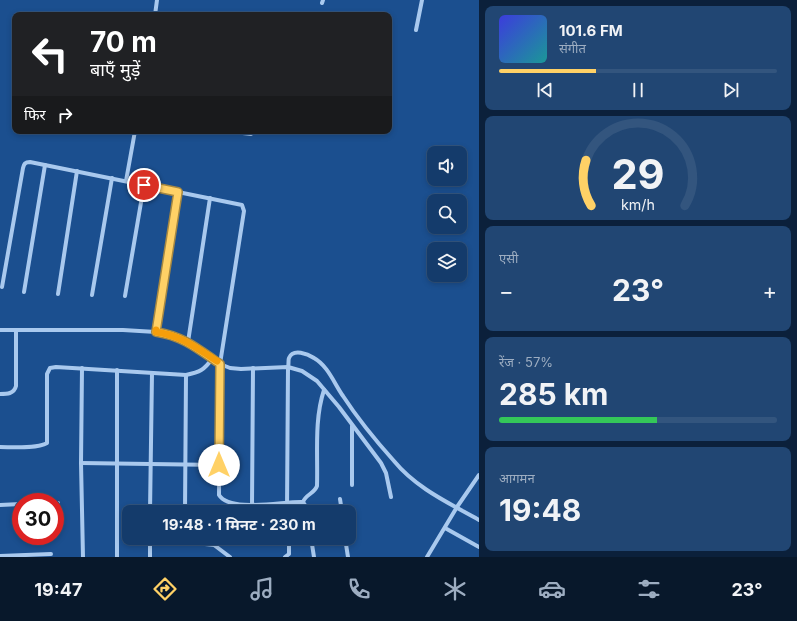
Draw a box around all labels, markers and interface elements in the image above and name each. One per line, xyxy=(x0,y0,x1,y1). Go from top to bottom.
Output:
text: 101.6 FM xyxy=(559,21,623,40)
text: 70 m xyxy=(90,25,157,59)
icon: left xyxy=(24,28,76,80)
text: संगीत xyxy=(559,40,586,56)
text: बाएँ मुड़ें xyxy=(90,59,140,80)
icon: previous xyxy=(534,79,556,101)
icon: pause xyxy=(627,79,649,101)
icon: next xyxy=(720,79,742,101)
icon: right xyxy=(54,104,76,126)
text: फिर xyxy=(24,105,46,124)
map controls xyxy=(427,146,467,282)
button: sound xyxy=(427,146,467,186)
text: 29 xyxy=(611,149,665,199)
pin xyxy=(127,168,161,202)
icon: arrive xyxy=(133,174,155,196)
button: search xyxy=(427,194,467,234)
text: km/h xyxy=(621,196,655,213)
button: layers xyxy=(427,242,467,282)
text: एसी xyxy=(499,250,518,266)
text: 23° xyxy=(612,272,664,308)
text: − xyxy=(499,278,514,304)
text: + xyxy=(762,278,777,304)
text: रेंज · 57% xyxy=(499,354,553,370)
text: 285 km xyxy=(499,376,608,412)
position arrow xyxy=(198,444,240,486)
text: आगमन xyxy=(499,470,535,486)
text: 19:48 xyxy=(499,492,581,528)
speed limit sign: 30 xyxy=(12,493,64,545)
text: 19:48 · 1 मिनट · 230 m xyxy=(162,515,316,534)
icon: directions xyxy=(151,575,179,603)
icon: music xyxy=(248,575,276,603)
icon: phone xyxy=(345,575,373,603)
icon: climate xyxy=(441,575,469,603)
icon: car xyxy=(538,575,566,603)
icon: filters xyxy=(635,575,663,603)
text: 19:47 xyxy=(34,579,82,600)
text: 23° xyxy=(732,579,763,600)

